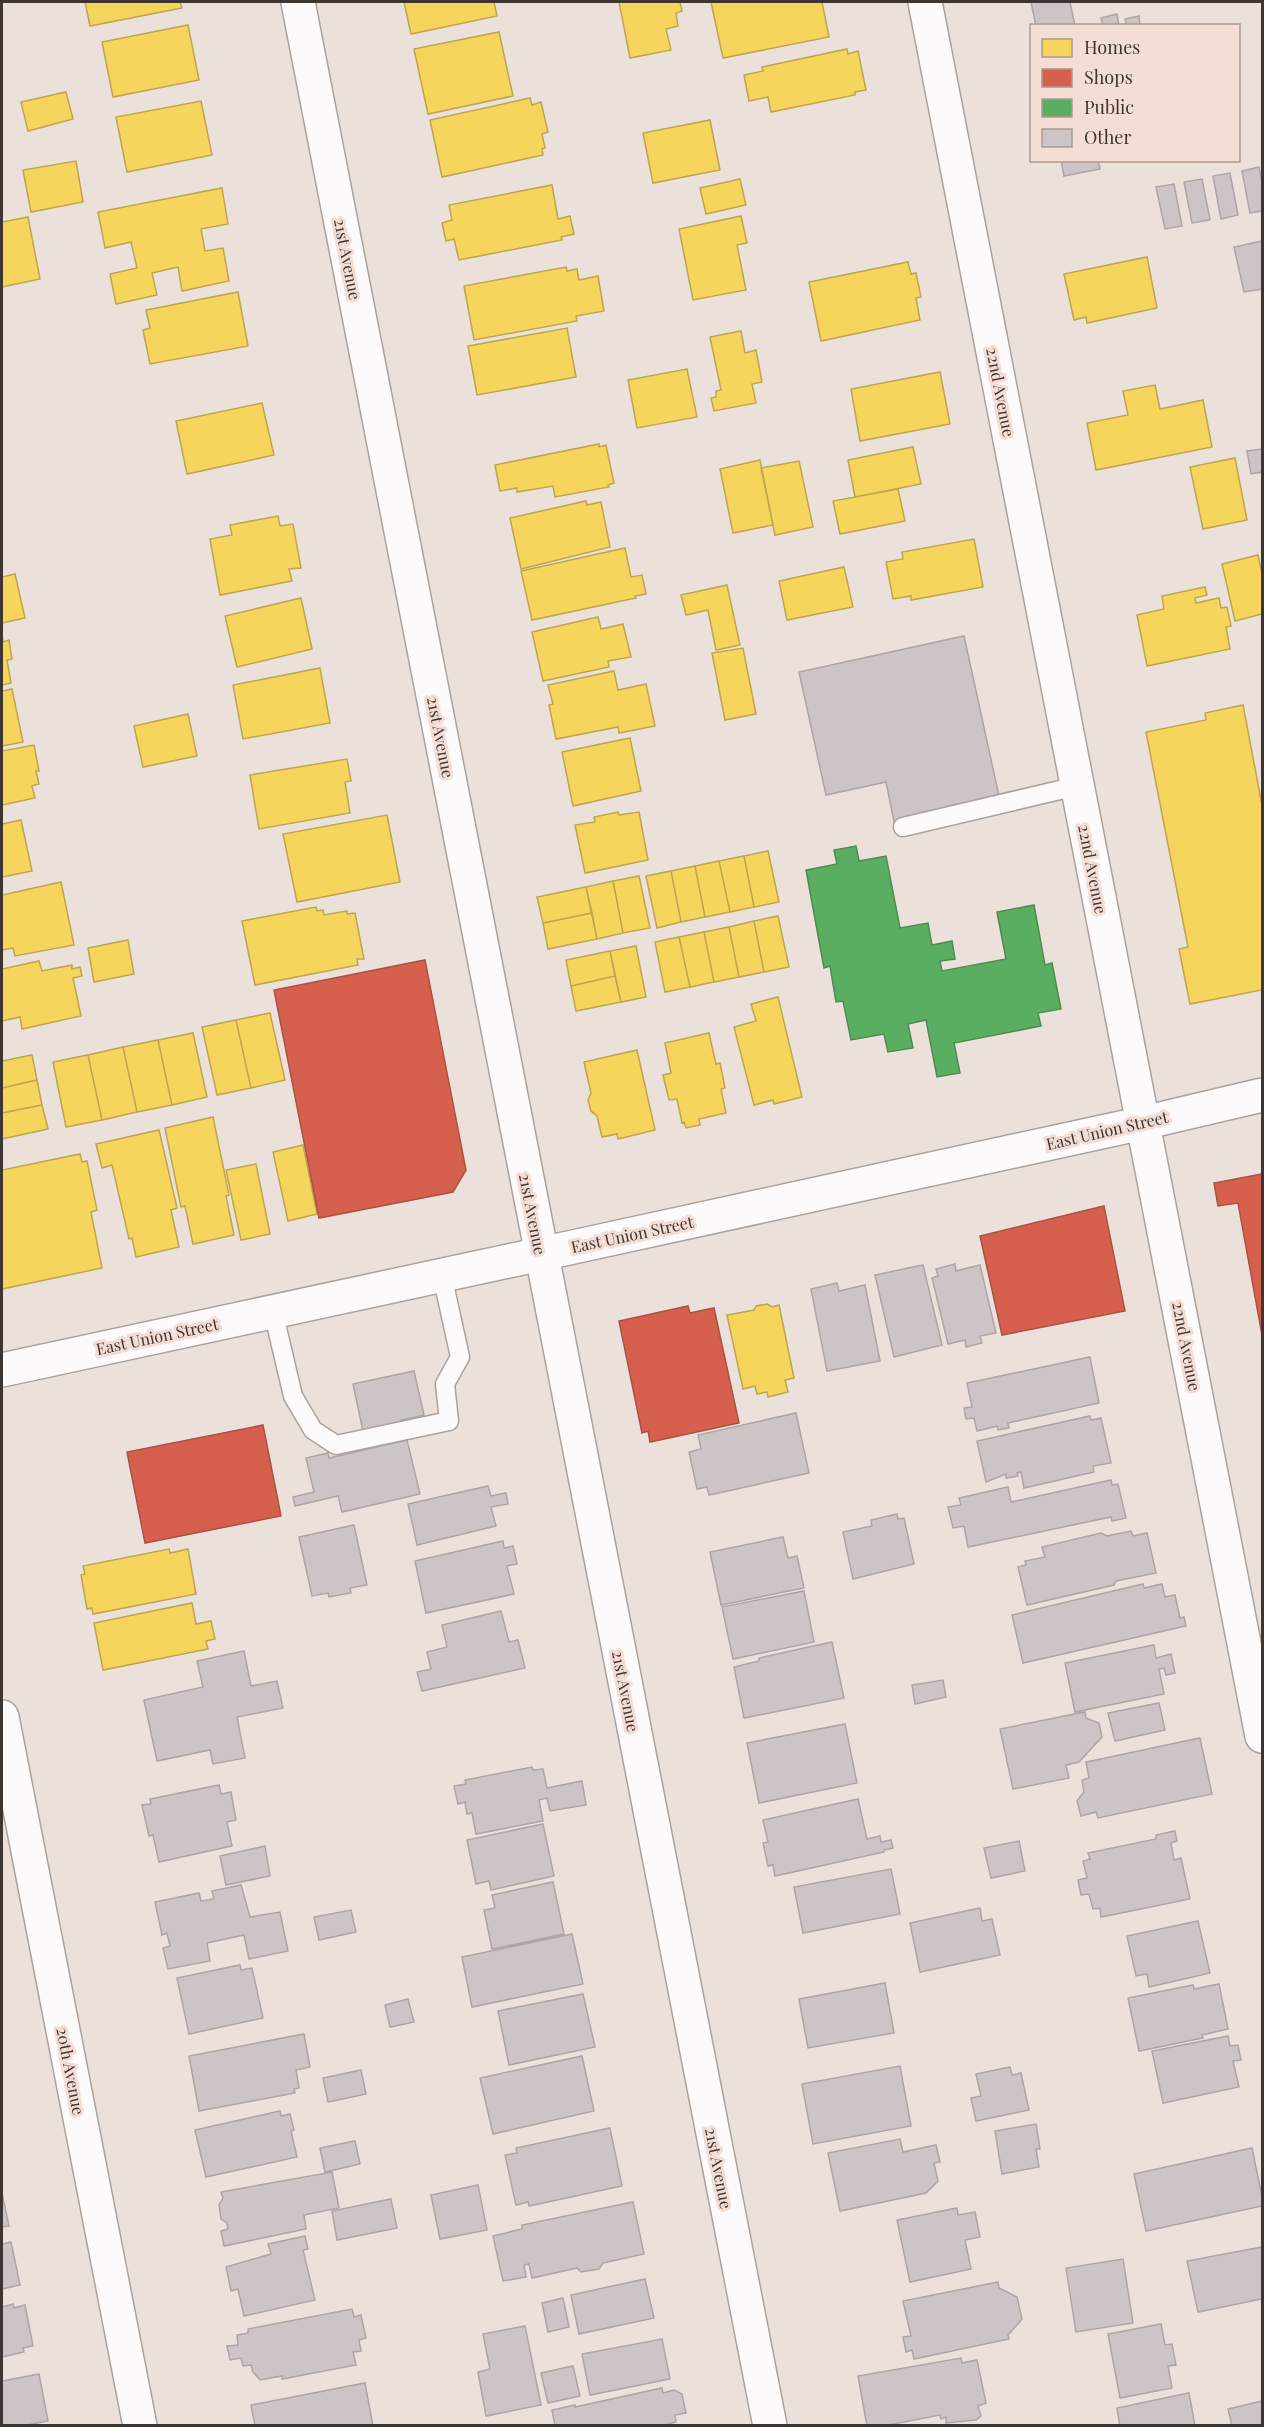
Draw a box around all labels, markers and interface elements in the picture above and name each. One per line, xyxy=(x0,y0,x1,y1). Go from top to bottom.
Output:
legend xyxy=(1030,24,1240,162)
text: Homes xyxy=(1084,35,1140,59)
text: Shops xyxy=(1084,65,1133,89)
text: Public xyxy=(1084,95,1134,119)
text: Other xyxy=(1084,125,1131,149)
street label: 21st Avenue xyxy=(330,217,366,301)
street label: 22nd Avenue xyxy=(982,346,1020,438)
street label: 21st Avenue xyxy=(423,695,459,779)
street label: 22nd Avenue xyxy=(1074,823,1112,915)
street label: East Union Street xyxy=(1044,1106,1170,1154)
street label: 21st Avenue xyxy=(515,1172,551,1256)
street label: East Union Street xyxy=(569,1211,695,1257)
street label: 22nd Avenue xyxy=(1168,1300,1206,1392)
street label: East Union Street xyxy=(94,1313,220,1359)
street label: 21st Avenue xyxy=(608,1649,644,1733)
street label: 20th Avenue xyxy=(52,2026,90,2116)
street label: 21st Avenue xyxy=(701,2126,737,2210)

